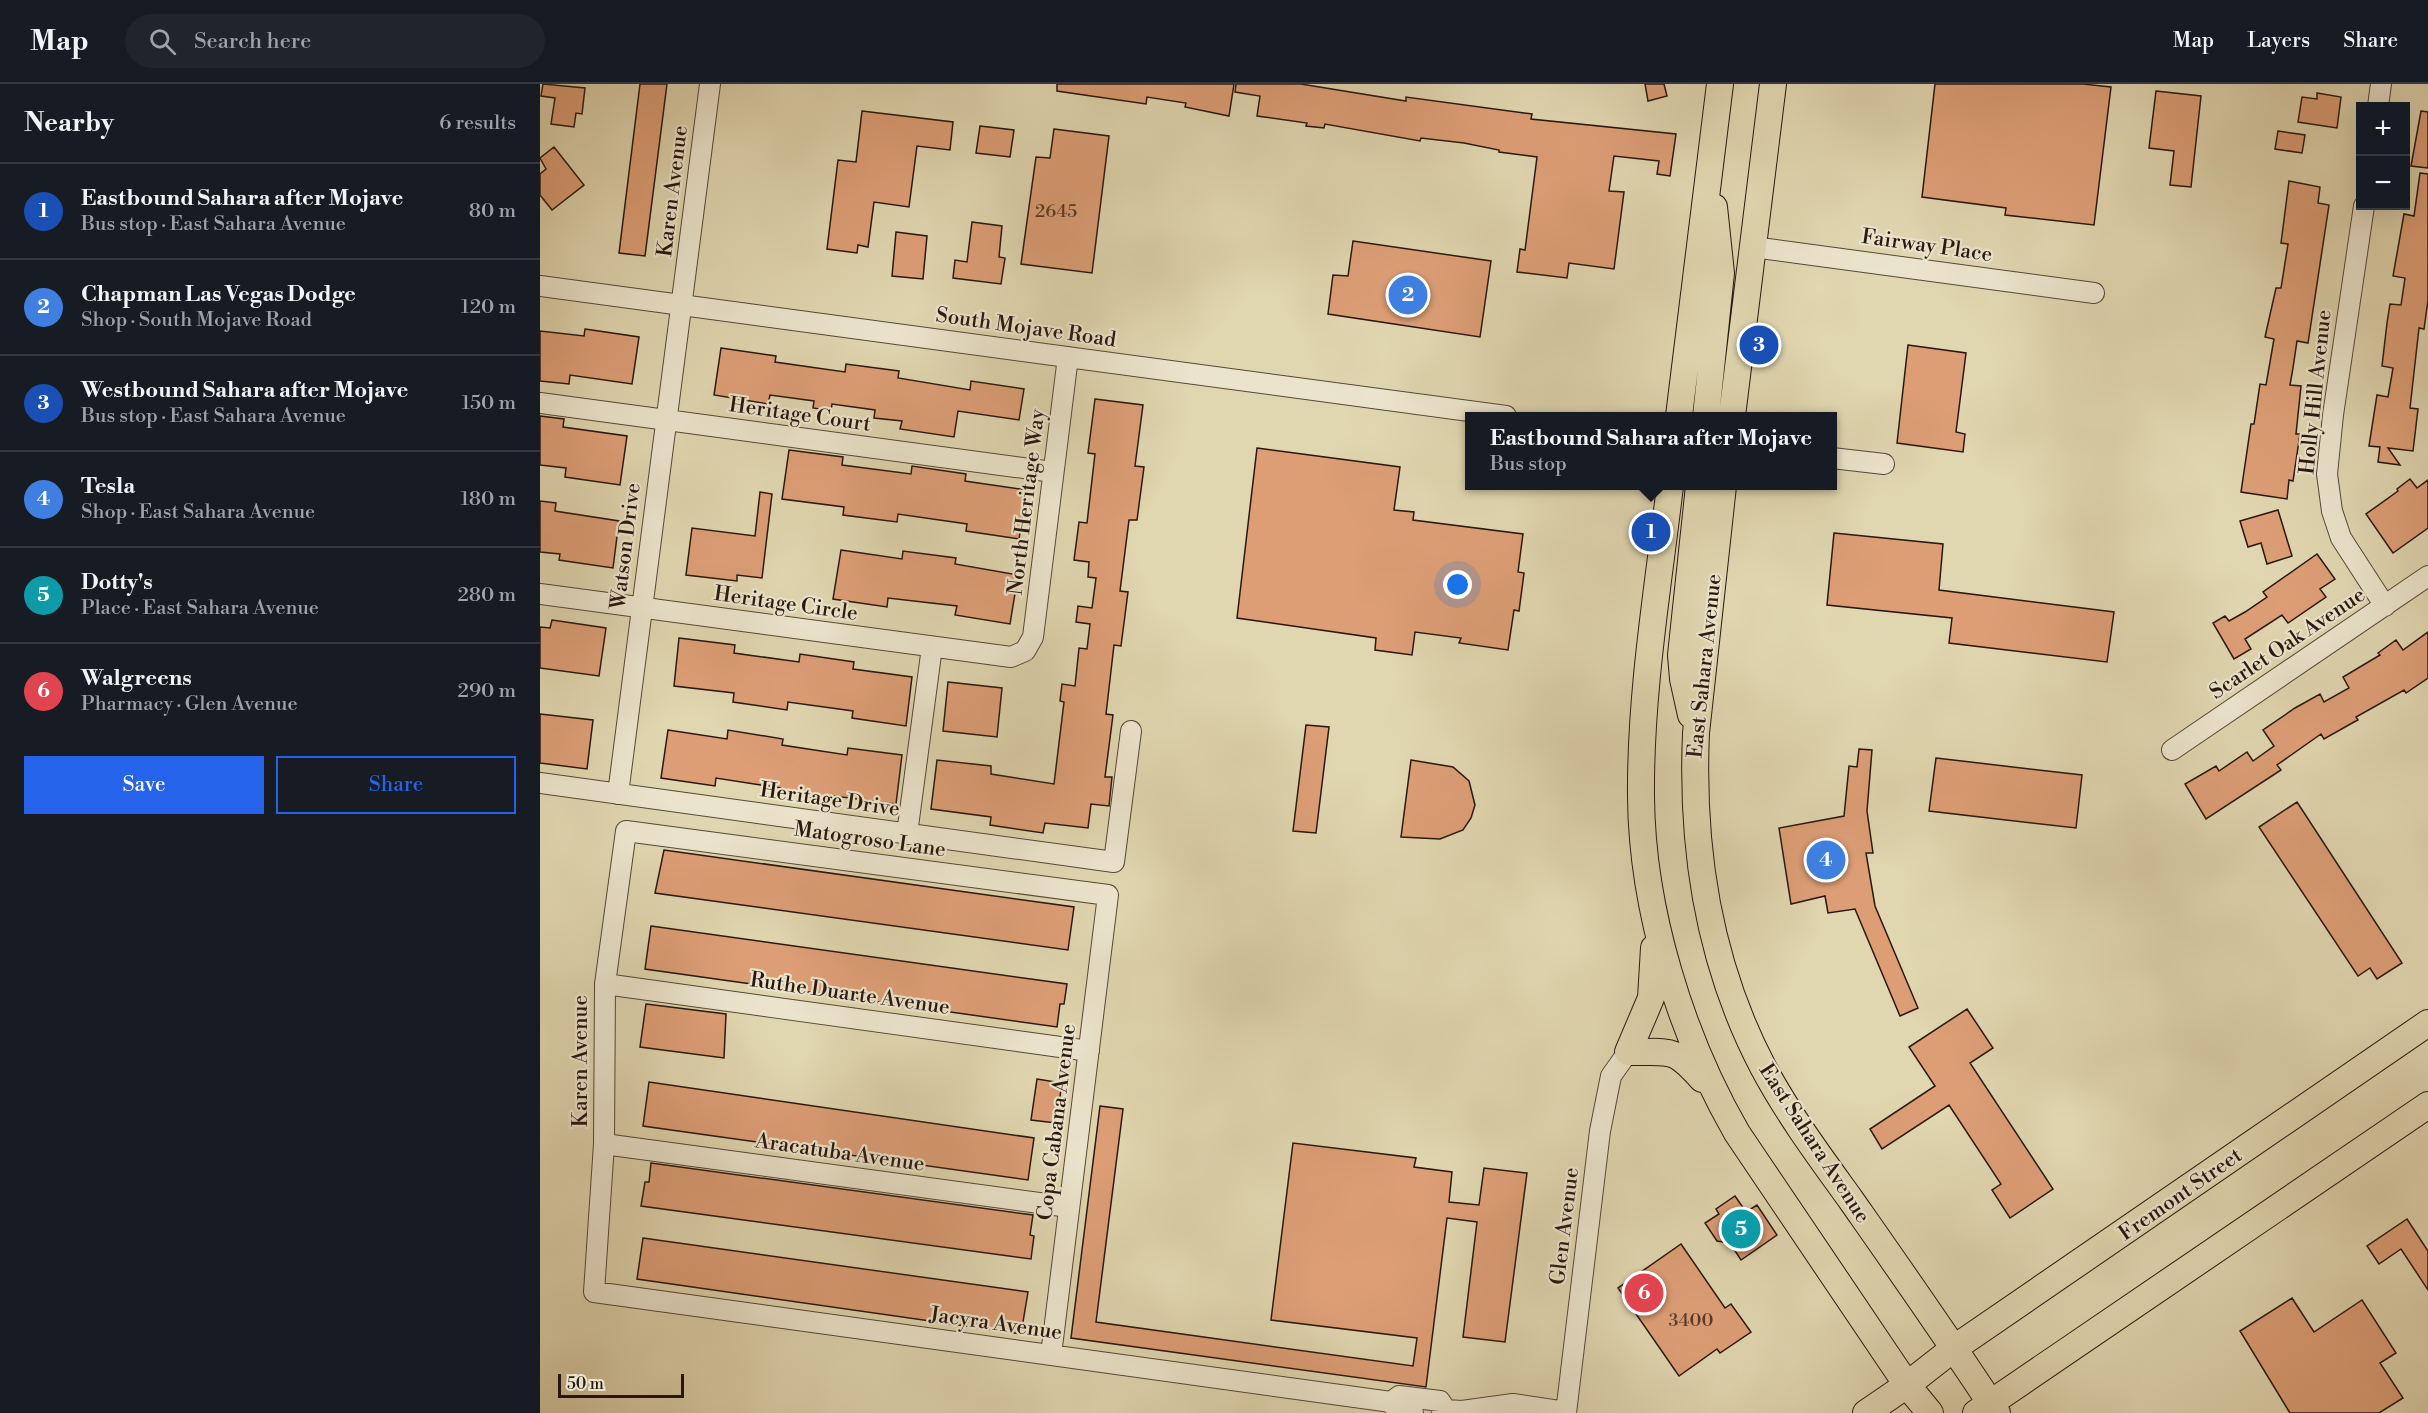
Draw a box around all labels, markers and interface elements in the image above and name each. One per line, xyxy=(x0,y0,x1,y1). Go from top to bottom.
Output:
search box xyxy=(125,14,545,68)
text: Map xyxy=(30,24,89,59)
icon: search xyxy=(146,25,179,58)
text: Search here xyxy=(194,28,311,55)
text: Map xyxy=(2173,28,2214,54)
text: Layers xyxy=(2247,28,2310,54)
text: Share xyxy=(2343,28,2398,54)
map controls xyxy=(2356,102,2410,210)
button: + xyxy=(2356,102,2410,156)
text: Nearby xyxy=(24,107,114,139)
text: 6 results xyxy=(439,111,516,136)
street label: Karen Avenue xyxy=(652,124,694,258)
button: − xyxy=(2356,156,2410,210)
text: Eastbound Sahara after Mojave xyxy=(81,185,403,212)
text: 1 xyxy=(39,199,48,224)
text: 80 m xyxy=(469,199,516,224)
house number: 2645 xyxy=(1035,200,1077,223)
text: Bus stop · East Sahara Avenue xyxy=(81,212,346,237)
street label: Fairway Place xyxy=(1860,224,1994,268)
pin: 2 xyxy=(1388,272,1428,318)
text: Chapman Las Vegas Dodge xyxy=(81,281,356,308)
text: 2 xyxy=(37,295,50,320)
text: 120 m xyxy=(461,295,516,320)
street label: South Mojave Road xyxy=(934,302,1118,354)
text: Shop · South Mojave Road xyxy=(81,308,312,333)
street label: Holly Hill Avenue xyxy=(2294,308,2338,476)
pin: 3 xyxy=(1740,322,1778,368)
text: Westbound Sahara after Mojave xyxy=(81,377,408,404)
text: 3 xyxy=(37,391,50,416)
text: 150 m xyxy=(461,391,516,416)
street label: Heritage Court xyxy=(727,392,873,438)
text: Bus stop · East Sahara Avenue xyxy=(81,404,346,429)
street label: North Heritage Way xyxy=(1003,407,1051,597)
popup xyxy=(1465,412,1837,490)
text: Eastbound Sahara after Mojave xyxy=(1490,425,1812,452)
text: Bus stop xyxy=(1490,452,1567,477)
text: Tesla xyxy=(81,473,135,500)
street label: Watson Drive xyxy=(605,481,647,612)
text: 4 xyxy=(37,487,50,512)
text: 180 m xyxy=(461,487,516,512)
text: Shop · East Sahara Avenue xyxy=(81,500,315,525)
pin: 1 xyxy=(1632,510,1670,554)
text: Dotty's xyxy=(81,569,153,596)
your location xyxy=(1443,570,1472,599)
street label: East Sahara Avenue xyxy=(1682,573,1728,760)
street label: Heritage Circle xyxy=(712,581,859,627)
street label: Scarlet Oak Avenue xyxy=(2205,582,2370,706)
text: 5 xyxy=(37,583,50,608)
text: 280 m xyxy=(457,583,516,608)
text: Place · East Sahara Avenue xyxy=(81,596,319,621)
text: Walgreens xyxy=(81,665,192,692)
text: 6 xyxy=(37,679,50,704)
text: 290 m xyxy=(458,679,516,704)
text: Pharmacy · Glen Avenue xyxy=(81,692,298,717)
button: Save xyxy=(24,756,264,814)
button: Share xyxy=(276,756,516,814)
street label: Heritage Drive xyxy=(758,777,901,823)
street label: Matogroso Lane xyxy=(792,816,948,864)
pin: 4 xyxy=(1806,838,1846,882)
street label: Ruthe Duarte Avenue xyxy=(748,967,951,1021)
street label: Karen Avenue xyxy=(568,995,594,1127)
street label: Copa Cabana Avenue xyxy=(1032,1022,1082,1222)
street label: East Sahara Avenue xyxy=(1753,1059,1876,1228)
street label: Aracatuba Avenue xyxy=(752,1128,926,1178)
street label: Fremont Street xyxy=(2114,1142,2248,1247)
street label: Glen Avenue xyxy=(1545,1166,1585,1286)
pin: 5 xyxy=(1722,1206,1760,1252)
pin: 6 xyxy=(1624,1270,1664,1316)
street label: Jacyra Avenue xyxy=(927,1302,1064,1346)
house number: 3400 xyxy=(1669,1309,1713,1332)
scale bar xyxy=(558,1371,684,1398)
text: 50 m xyxy=(567,1374,604,1394)

